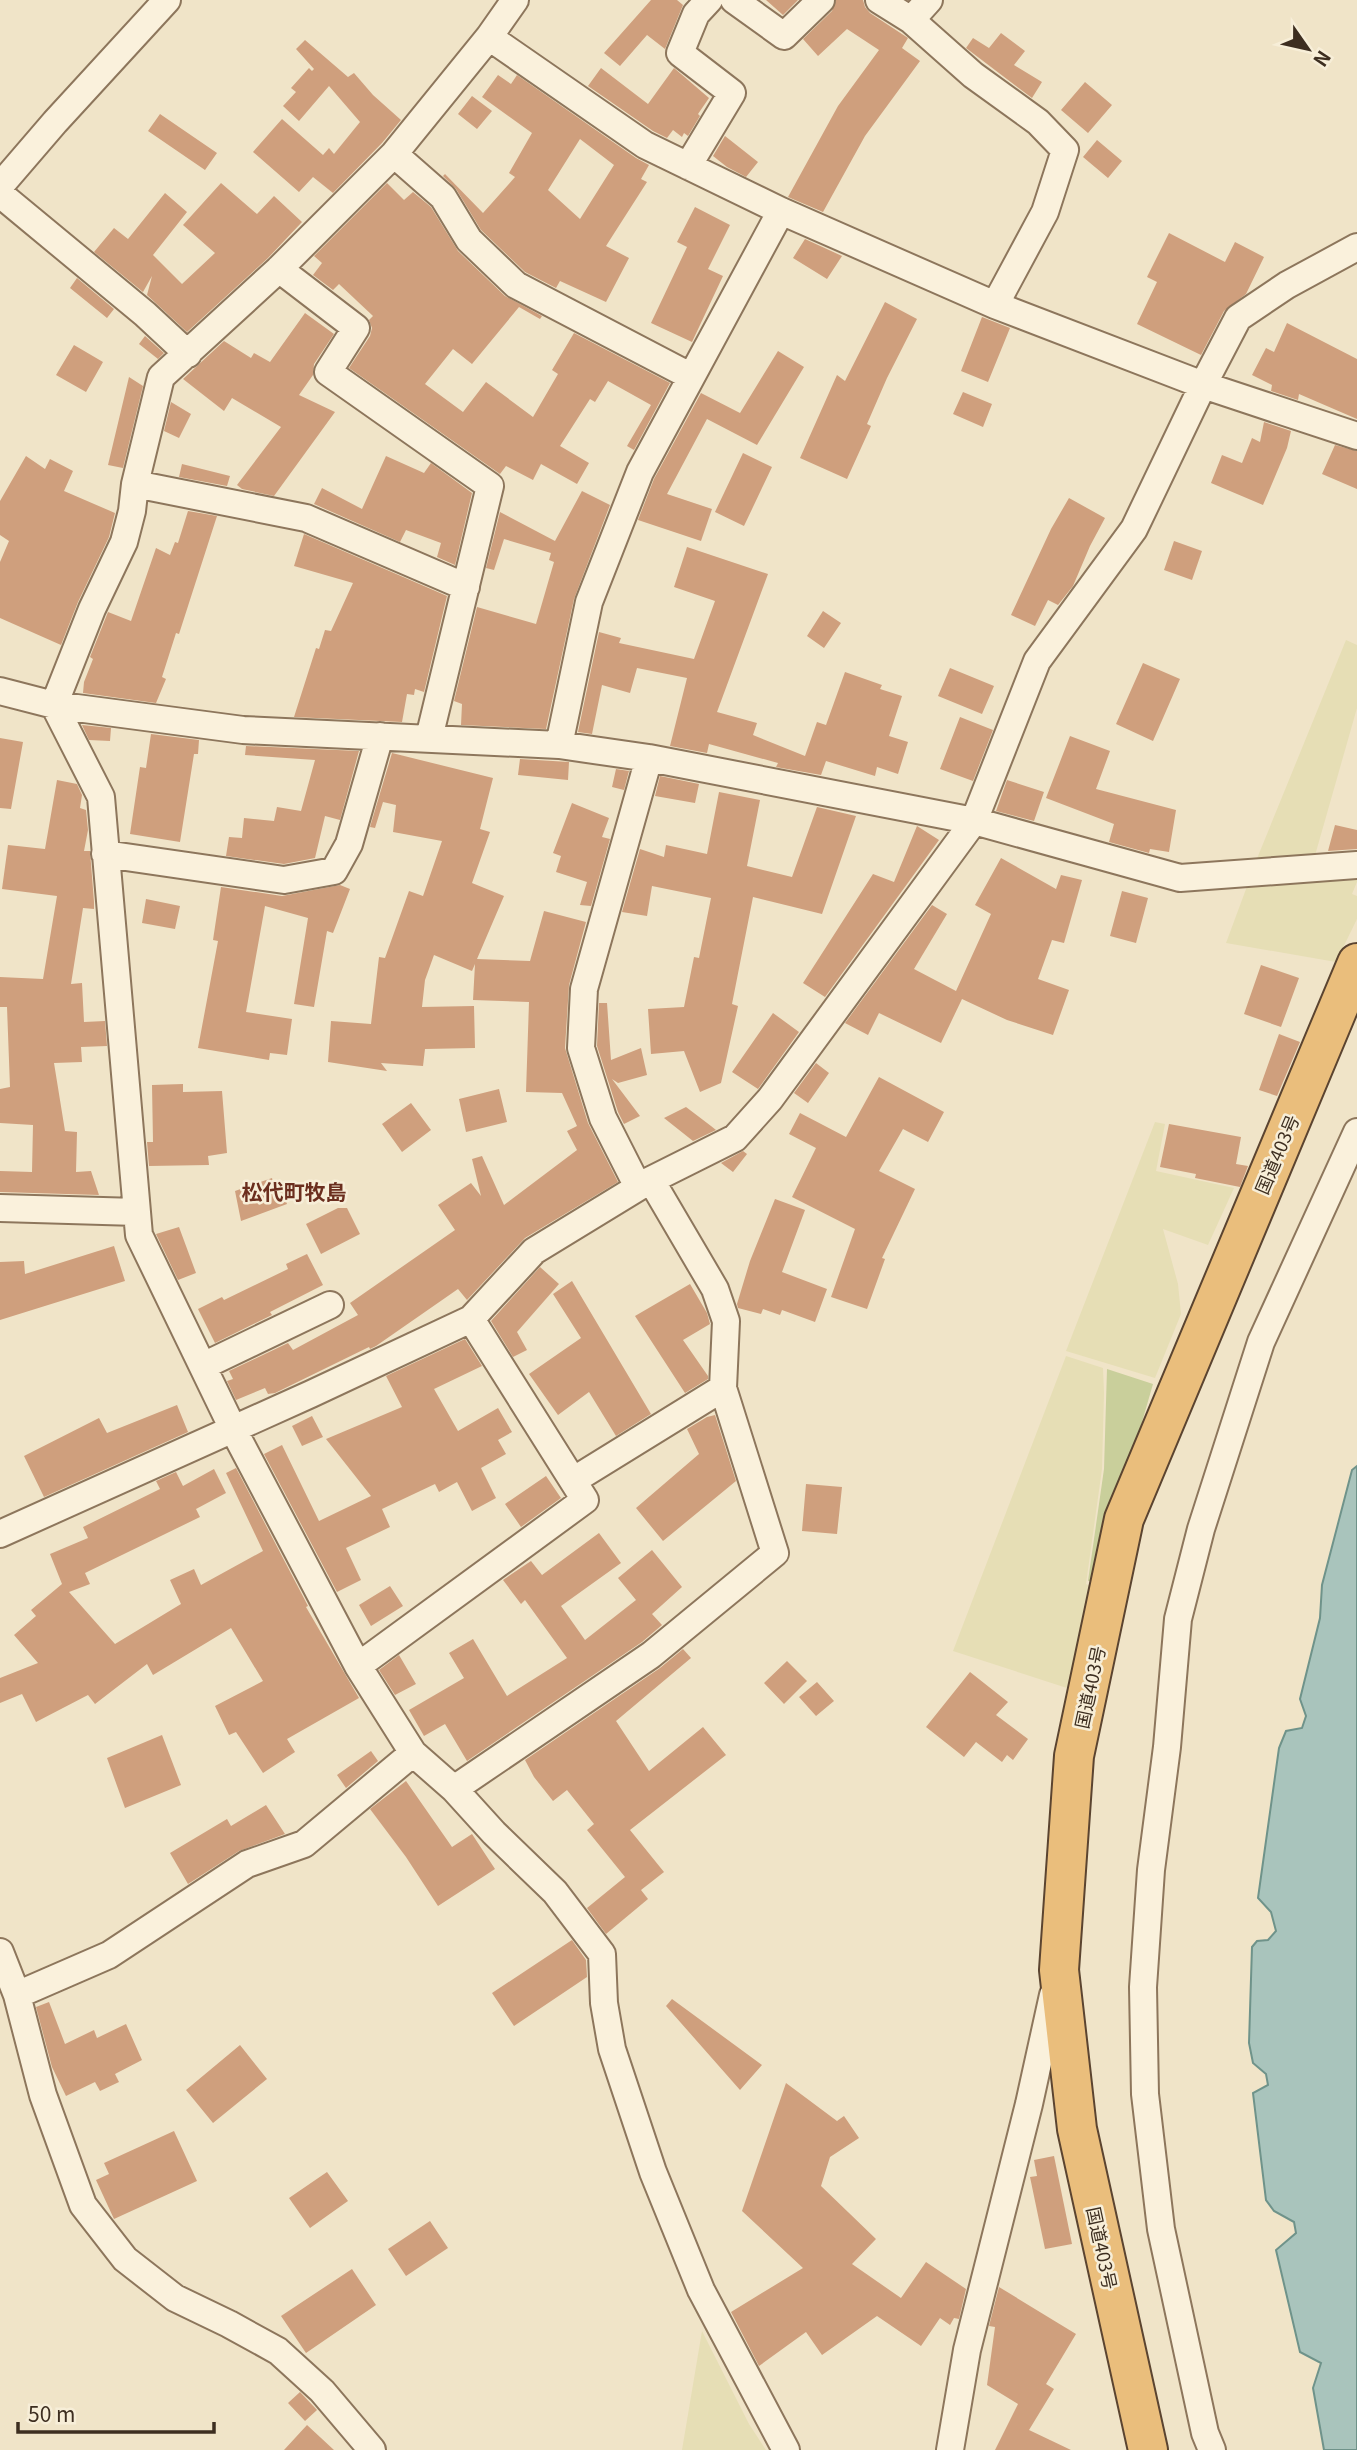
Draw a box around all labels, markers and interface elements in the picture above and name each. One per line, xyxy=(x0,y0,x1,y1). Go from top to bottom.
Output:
north arrow xyxy=(1273,14,1343,84)
text: N xyxy=(1308,46,1339,73)
street label: 国道403号 xyxy=(1248,1110,1304,1198)
district label: 松代町牧島 xyxy=(242,1176,347,1206)
street label: 国道403号 xyxy=(1068,1643,1110,1731)
street label: 国道403号 xyxy=(1082,2204,1124,2292)
scale bar xyxy=(18,2390,214,2434)
text: 50 m xyxy=(28,2398,75,2428)

